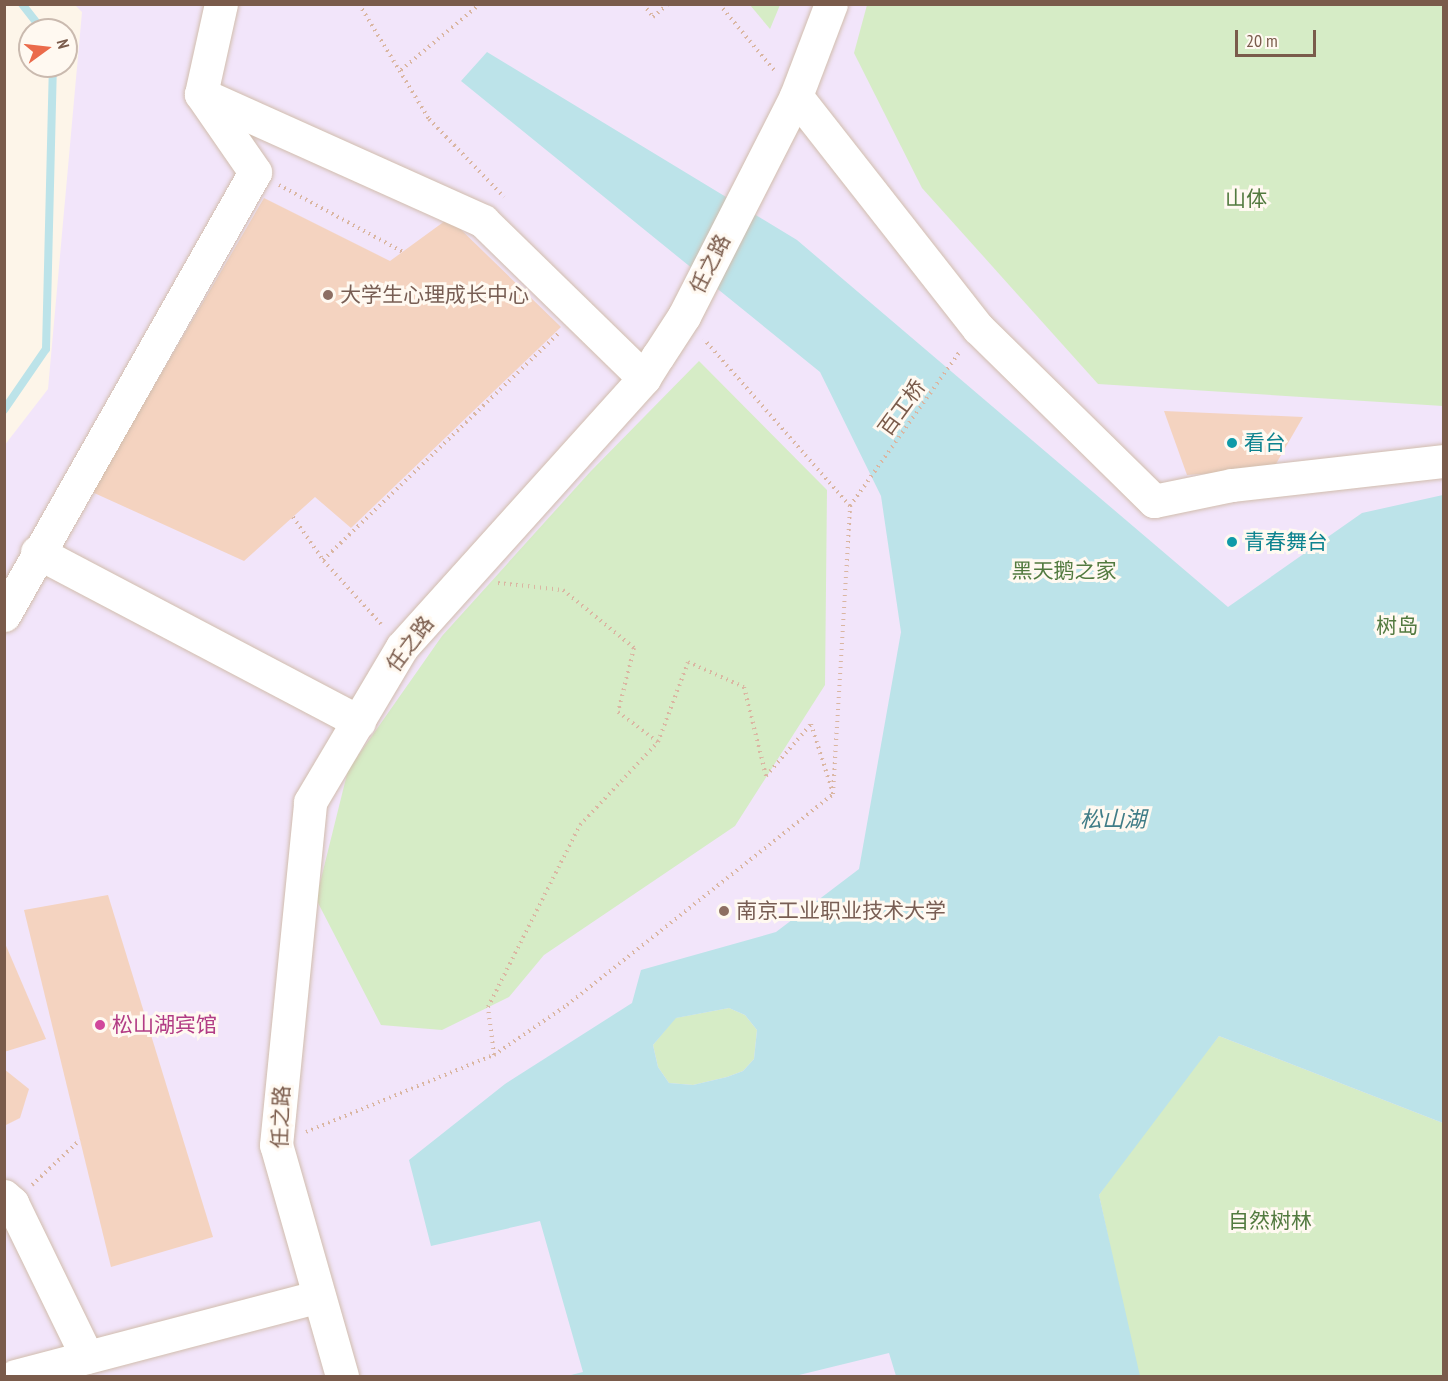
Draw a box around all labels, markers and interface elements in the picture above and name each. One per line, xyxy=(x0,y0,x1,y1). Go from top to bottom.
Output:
north arrow xyxy=(18,18,78,78)
scale bar xyxy=(1238,18,1319,56)
text: 20 m xyxy=(1246,29,1278,52)
text: N xyxy=(53,37,74,51)
park label: 山体 xyxy=(1225,186,1267,212)
street label: 任之路 xyxy=(684,230,736,298)
place label: 大学生心理成长中心 xyxy=(340,282,529,308)
marker: 大学生心理成长中心 xyxy=(321,288,335,302)
street label: 百工桥 xyxy=(873,375,931,441)
place label: 看台 xyxy=(1244,430,1286,456)
marker: 看台 xyxy=(1225,436,1239,450)
place label: 青春舞台 xyxy=(1244,529,1328,555)
marker: 青春舞台 xyxy=(1225,535,1239,549)
park label: 黑天鹅之家 xyxy=(1012,558,1116,584)
street label: 任之路 xyxy=(381,611,439,677)
park label: 树岛 xyxy=(1376,613,1418,639)
water label: 松山湖 xyxy=(1080,807,1146,833)
place label: 南京工业职业技术大学 xyxy=(736,898,946,924)
marker: 南京工业职业技术大学 xyxy=(717,904,731,918)
place label: 松山湖宾馆 xyxy=(112,1012,217,1038)
marker: 松山湖宾馆 xyxy=(93,1018,107,1032)
street label: 任之路 xyxy=(267,1085,295,1149)
park label: 自然树林 xyxy=(1228,1208,1312,1234)

